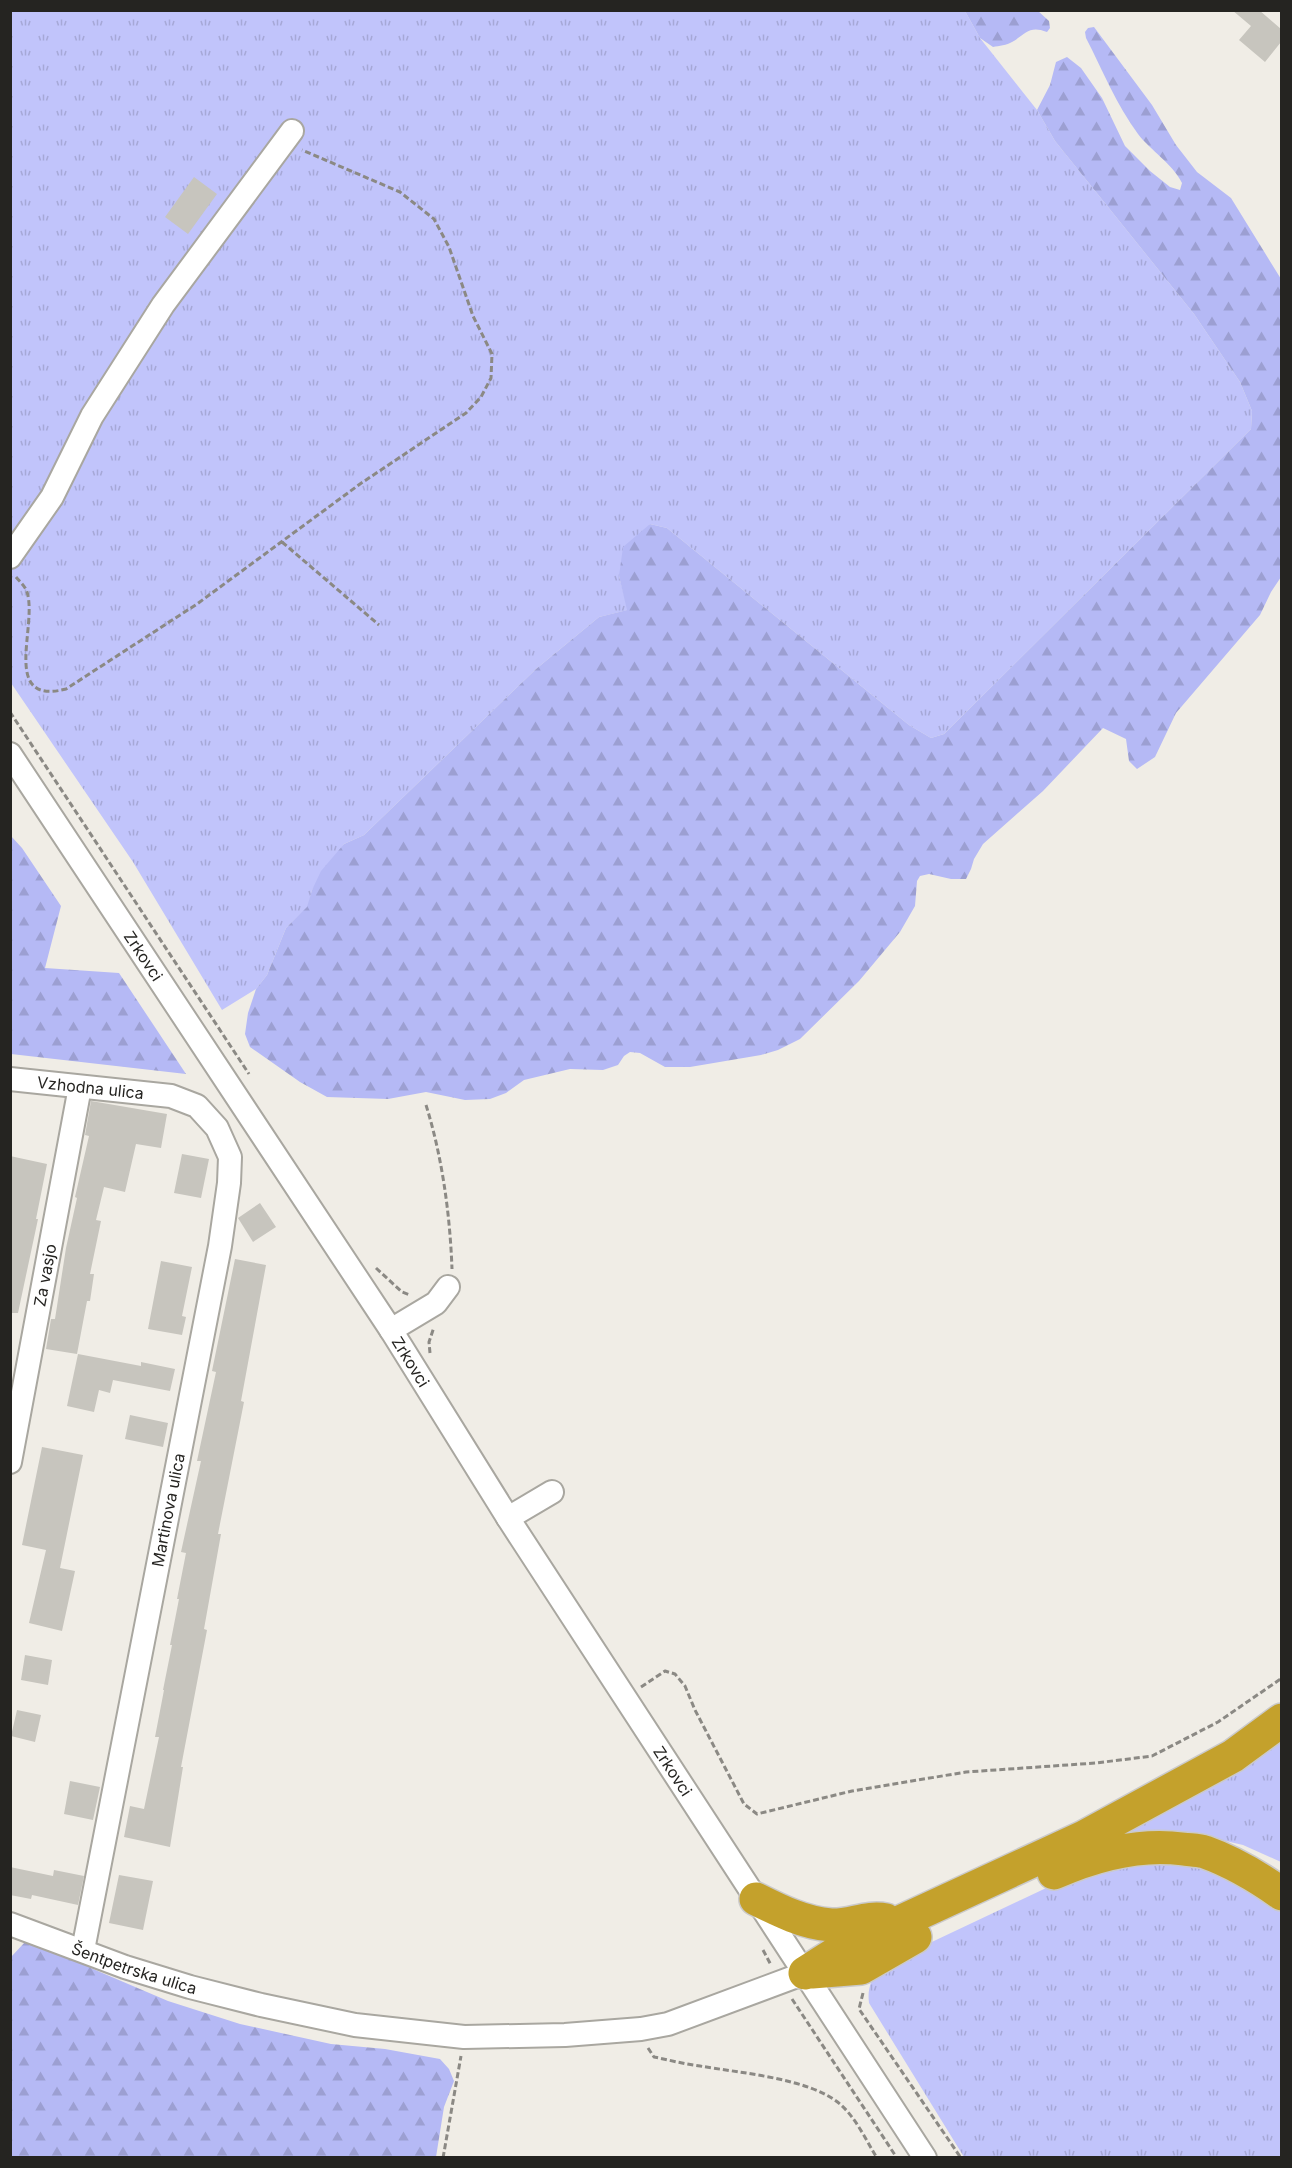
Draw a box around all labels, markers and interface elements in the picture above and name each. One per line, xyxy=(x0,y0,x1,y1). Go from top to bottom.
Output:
street label: Zrkovci xyxy=(120,927,167,985)
street label: Vzhodna ulica xyxy=(36,1072,145,1103)
street label: Za vasjo xyxy=(29,1242,61,1308)
street label: Zrkovci xyxy=(388,1333,434,1391)
street label: Martinova ulica xyxy=(147,1451,189,1569)
street label: Zrkovci xyxy=(649,1742,696,1800)
street label: Šentpetrska ulica xyxy=(69,1938,199,1998)

